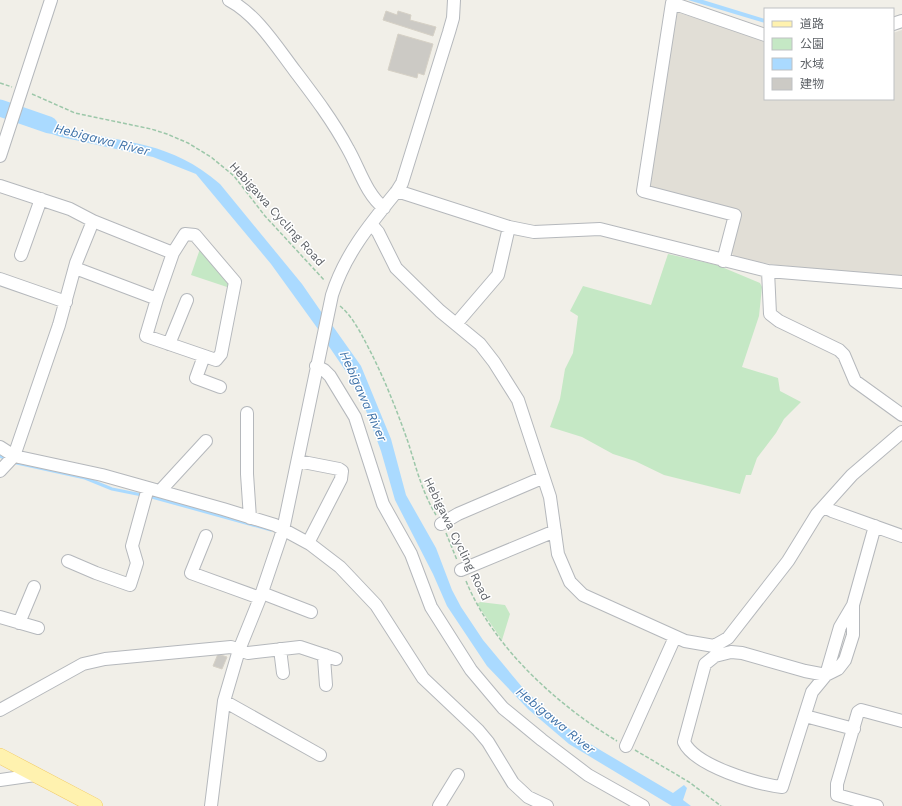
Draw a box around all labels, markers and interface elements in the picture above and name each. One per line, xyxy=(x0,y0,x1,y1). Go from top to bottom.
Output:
legend xyxy=(764,8,894,100)
text: 道路 xyxy=(800,17,824,31)
text: 公園 xyxy=(800,37,824,51)
text: 水域 xyxy=(800,57,824,71)
text: 建物 xyxy=(800,77,824,91)
water label: Hebigawa River xyxy=(53,120,152,159)
street label: Hebigawa Cycling Road xyxy=(227,159,327,269)
water label: Hebigawa River xyxy=(337,349,391,445)
street label: Hebigawa Cycling Road xyxy=(421,475,493,603)
water label: Hebigawa River xyxy=(513,684,599,758)

